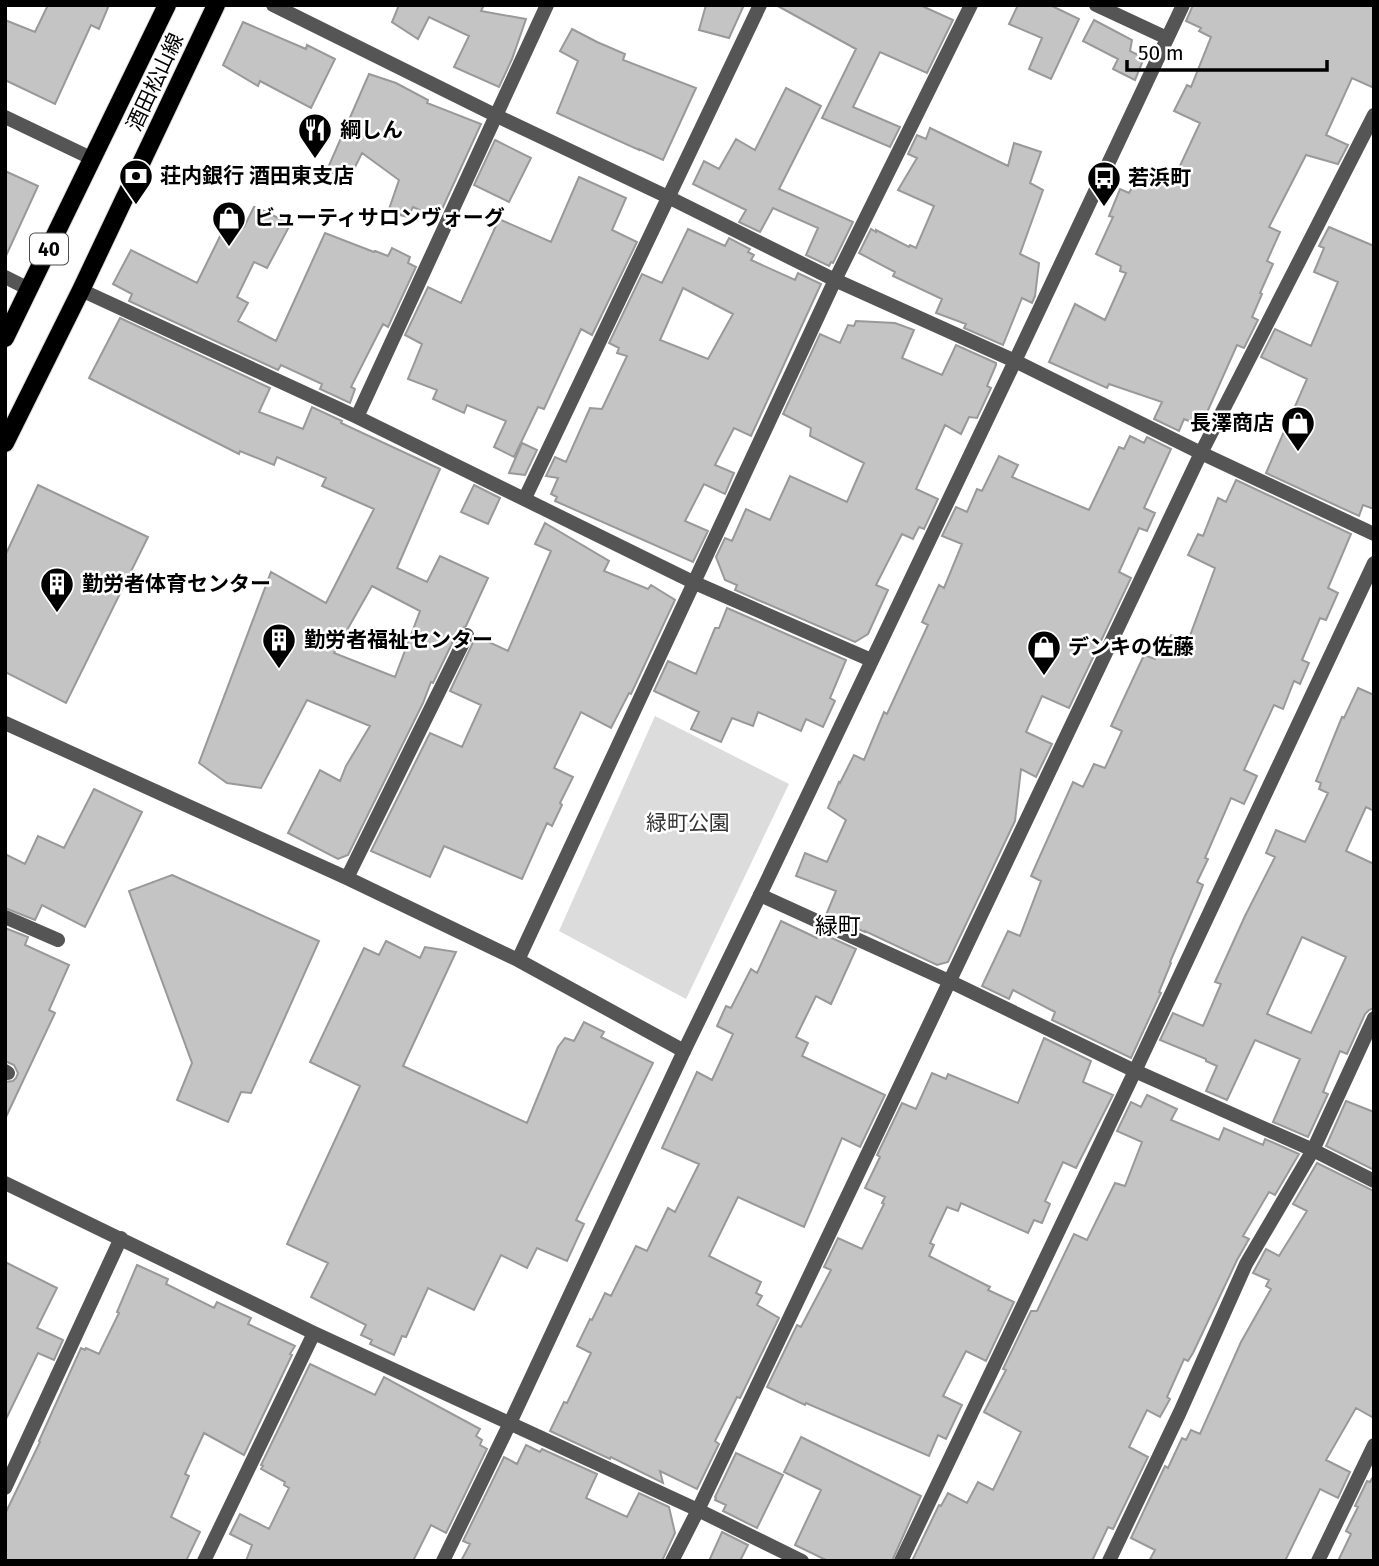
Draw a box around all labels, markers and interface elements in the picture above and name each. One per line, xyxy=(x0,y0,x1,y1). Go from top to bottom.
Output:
scale bar xyxy=(1127,28,1326,72)
street label: 酒田松山線 xyxy=(121,29,189,135)
text: 50 m xyxy=(1138,40,1184,66)
restaurant icon: 綱しん xyxy=(296,111,334,160)
place label: 綱しん xyxy=(340,117,403,143)
bank icon: 荘内銀行 酒田東支店 xyxy=(117,157,155,206)
bus stop icon: 若浜町 xyxy=(1085,159,1123,208)
place label: 荘内銀行 酒田東支店 xyxy=(160,163,354,189)
place label: 若浜町 xyxy=(1128,165,1191,191)
shop icon: ビューティサロンヴォーグ xyxy=(210,199,248,248)
place label: ビューティサロンヴォーグ xyxy=(254,205,505,231)
road number: 40 xyxy=(30,233,68,264)
shop icon: 長澤商店 xyxy=(1279,404,1317,453)
place label: 長澤商店 xyxy=(1190,410,1274,436)
building icon: 勤労者体育センター xyxy=(38,565,76,614)
place label: 勤労者体育センター xyxy=(82,571,271,597)
building icon: 勤労者福祉センター xyxy=(260,621,298,670)
place label: 勤労者福祉センター xyxy=(304,627,493,653)
shop icon: デンキの佐藤 xyxy=(1025,628,1063,677)
place label: デンキの佐藤 xyxy=(1068,634,1194,660)
park label: 緑町公園 xyxy=(646,810,730,836)
district label: 緑町 xyxy=(815,912,861,940)

